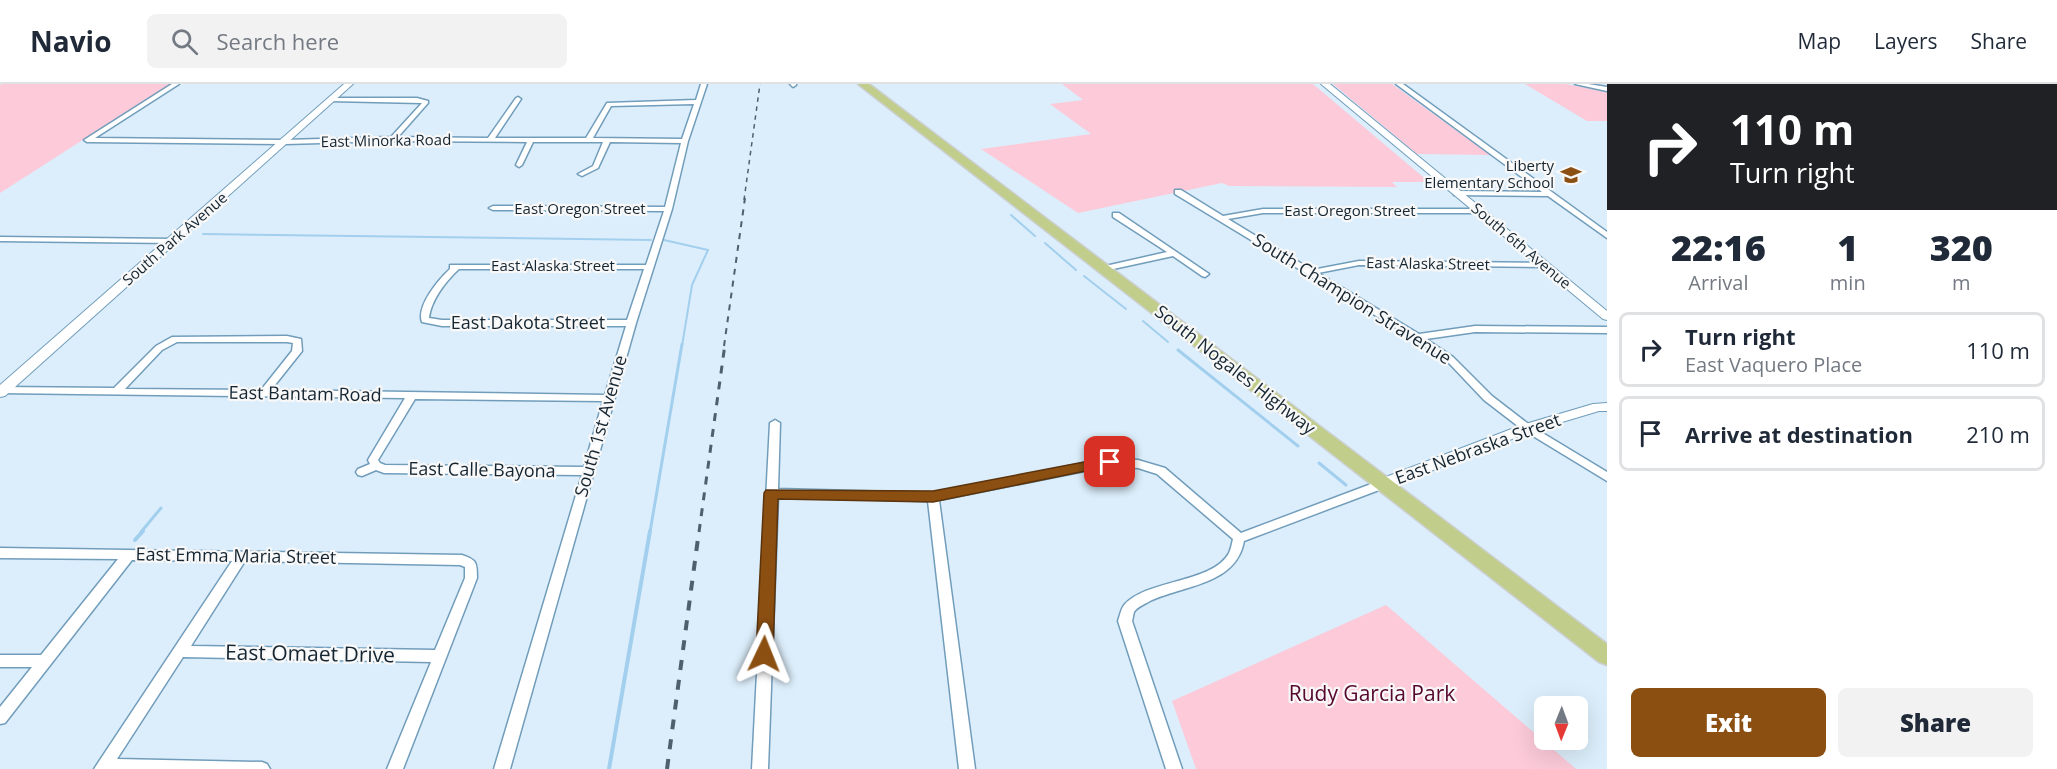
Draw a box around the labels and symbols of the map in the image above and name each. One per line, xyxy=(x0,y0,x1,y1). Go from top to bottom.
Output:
street label: East Minorka Road xyxy=(321,129,451,151)
place label: Liberty Elementary School xyxy=(1424,155,1554,192)
school or university icon: Liberty Elementary School xyxy=(1559,163,1583,187)
street label: South Park Avenue xyxy=(118,187,231,289)
street label: East Oregon Street xyxy=(514,198,646,218)
street label: South 6th Avenue xyxy=(1468,198,1576,293)
street label: East Oregon Street xyxy=(1284,200,1416,220)
street label: South Champion Stravenue xyxy=(1249,227,1456,369)
street label: East Alaska Street xyxy=(1366,252,1490,274)
street label: East Alaska Street xyxy=(491,255,615,275)
street label: South Nogales Highway xyxy=(1150,299,1322,440)
street label: East Dakota Street xyxy=(451,310,605,334)
street label: South 1st Avenue xyxy=(568,352,632,499)
street label: East Bantam Road xyxy=(228,380,382,406)
street label: East Nebraska Street xyxy=(1391,407,1564,489)
pin xyxy=(1084,436,1135,487)
street label: East Calle Bayona xyxy=(408,456,556,482)
street label: East Emma Maria Street xyxy=(135,541,337,569)
position arrow xyxy=(732,622,796,686)
street label: East Omaet Drive xyxy=(225,638,395,668)
park label: Rudy Garcia Park xyxy=(1289,679,1455,707)
north arrow xyxy=(1534,696,1588,750)

